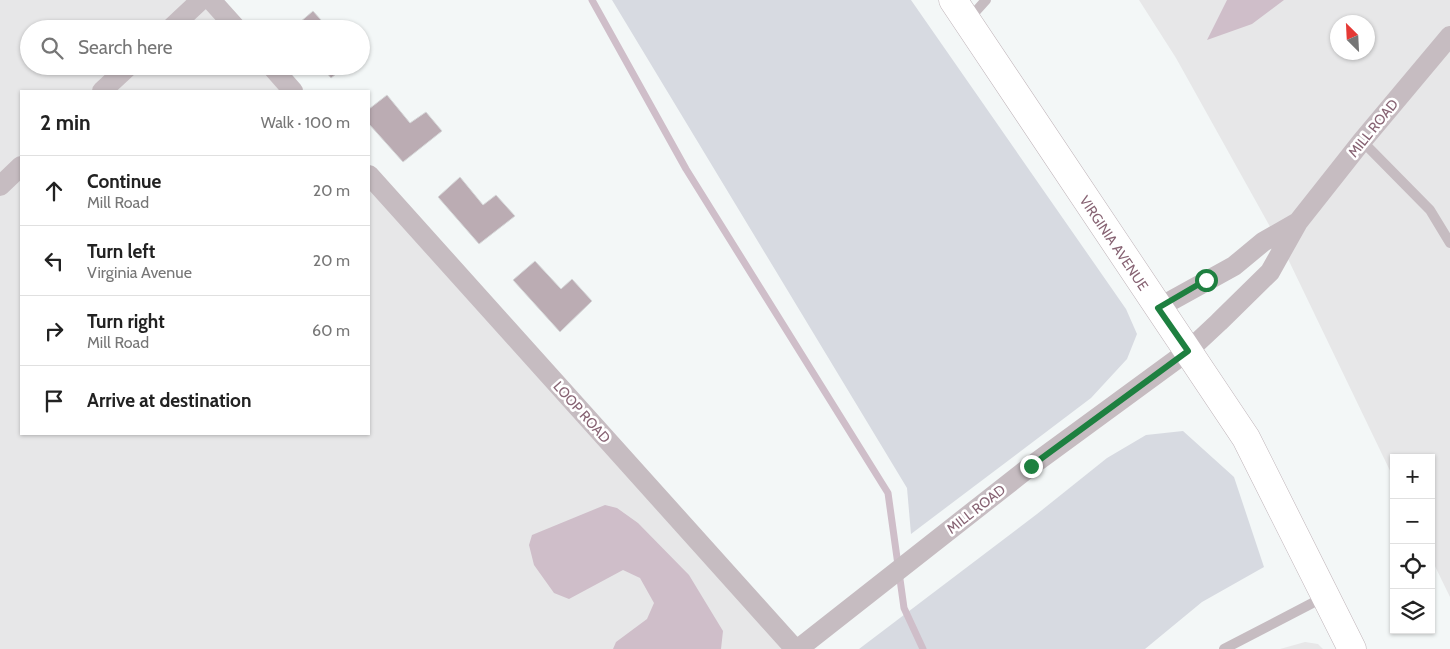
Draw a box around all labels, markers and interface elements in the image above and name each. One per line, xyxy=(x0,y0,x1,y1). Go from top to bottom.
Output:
north arrow xyxy=(1330,15,1375,60)
search box xyxy=(20,20,370,75)
icon: search xyxy=(38,34,66,62)
text: Search here xyxy=(78,36,172,59)
street label: MILL ROAD xyxy=(1344,95,1402,161)
text: 2 min xyxy=(40,110,91,135)
text: Walk · 100 m xyxy=(261,113,350,132)
text: Continue xyxy=(87,170,161,193)
icon: ahead xyxy=(40,177,68,205)
text: 20 m xyxy=(313,181,350,200)
street label: VIRGINIA AVENUE xyxy=(1076,192,1153,294)
text: Mill Road xyxy=(87,193,149,212)
text: Turn left xyxy=(87,240,155,263)
icon: left xyxy=(40,247,68,275)
text: 20 m xyxy=(313,251,350,270)
text: Virginia Avenue xyxy=(87,263,192,282)
route start xyxy=(1195,269,1218,292)
text: Turn right xyxy=(87,310,165,333)
icon: right xyxy=(40,317,68,345)
text: 60 m xyxy=(312,321,350,340)
text: Mill Road xyxy=(87,333,149,352)
street label: LOOP ROAD xyxy=(549,377,615,447)
icon: arrive xyxy=(40,387,68,415)
text: Arrive at destination xyxy=(87,389,251,412)
map controls xyxy=(1390,454,1435,634)
button: + xyxy=(1390,454,1435,499)
route end xyxy=(1020,455,1043,478)
street label: MILL ROAD xyxy=(943,480,1009,538)
button: − xyxy=(1390,499,1435,544)
button: locate xyxy=(1390,544,1435,589)
button: layers xyxy=(1390,589,1435,634)

